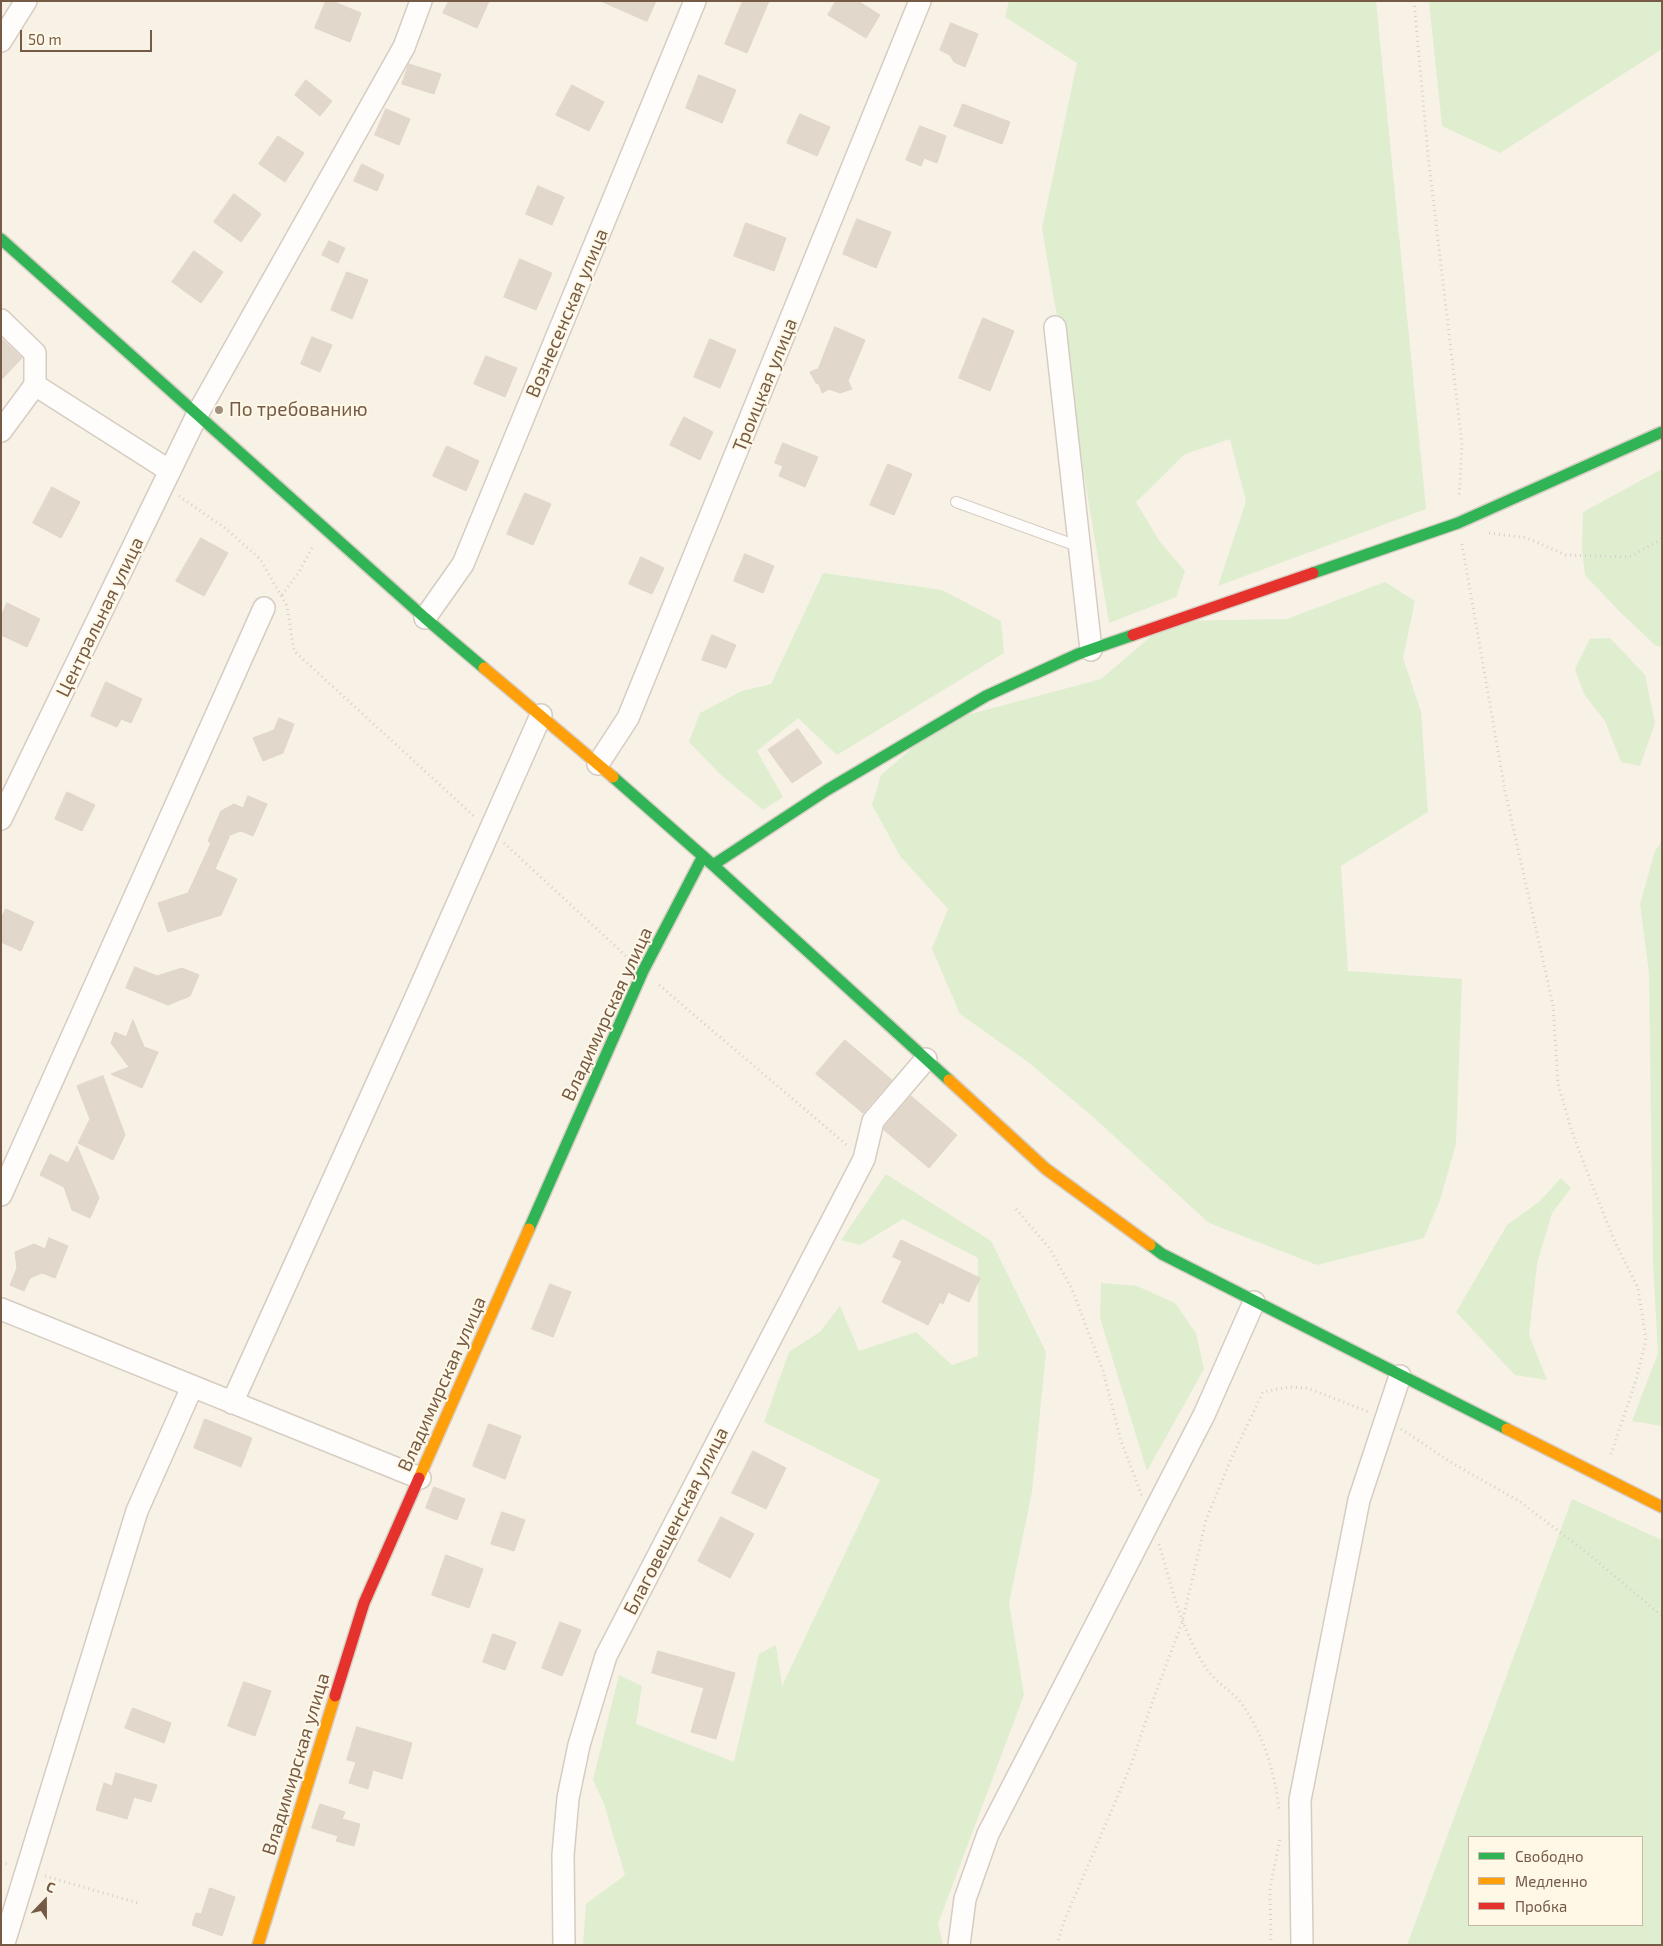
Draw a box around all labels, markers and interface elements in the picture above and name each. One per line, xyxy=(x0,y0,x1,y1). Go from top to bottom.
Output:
scale bar xyxy=(22,20,155,52)
text: 50 m xyxy=(28,30,62,48)
street label: Вознесенская улица xyxy=(521,225,613,401)
street label: Троицкая улица xyxy=(728,315,802,455)
place label: По требованию xyxy=(229,399,368,421)
marker: По требованию xyxy=(213,404,225,416)
street label: Центральная улица xyxy=(51,533,149,701)
street label: Владимирская улица xyxy=(557,923,657,1105)
street label: Владимирская улица xyxy=(393,1293,491,1475)
street label: Благовещенская улица xyxy=(619,1423,733,1619)
street label: Владимирская улица xyxy=(257,1670,335,1858)
legend xyxy=(1468,1836,1643,1926)
text: Свободно xyxy=(1515,1847,1584,1865)
text: Медленно xyxy=(1515,1872,1588,1890)
north arrow xyxy=(20,1876,70,1926)
text: С xyxy=(44,1877,58,1896)
text: Пробка xyxy=(1515,1897,1567,1915)

